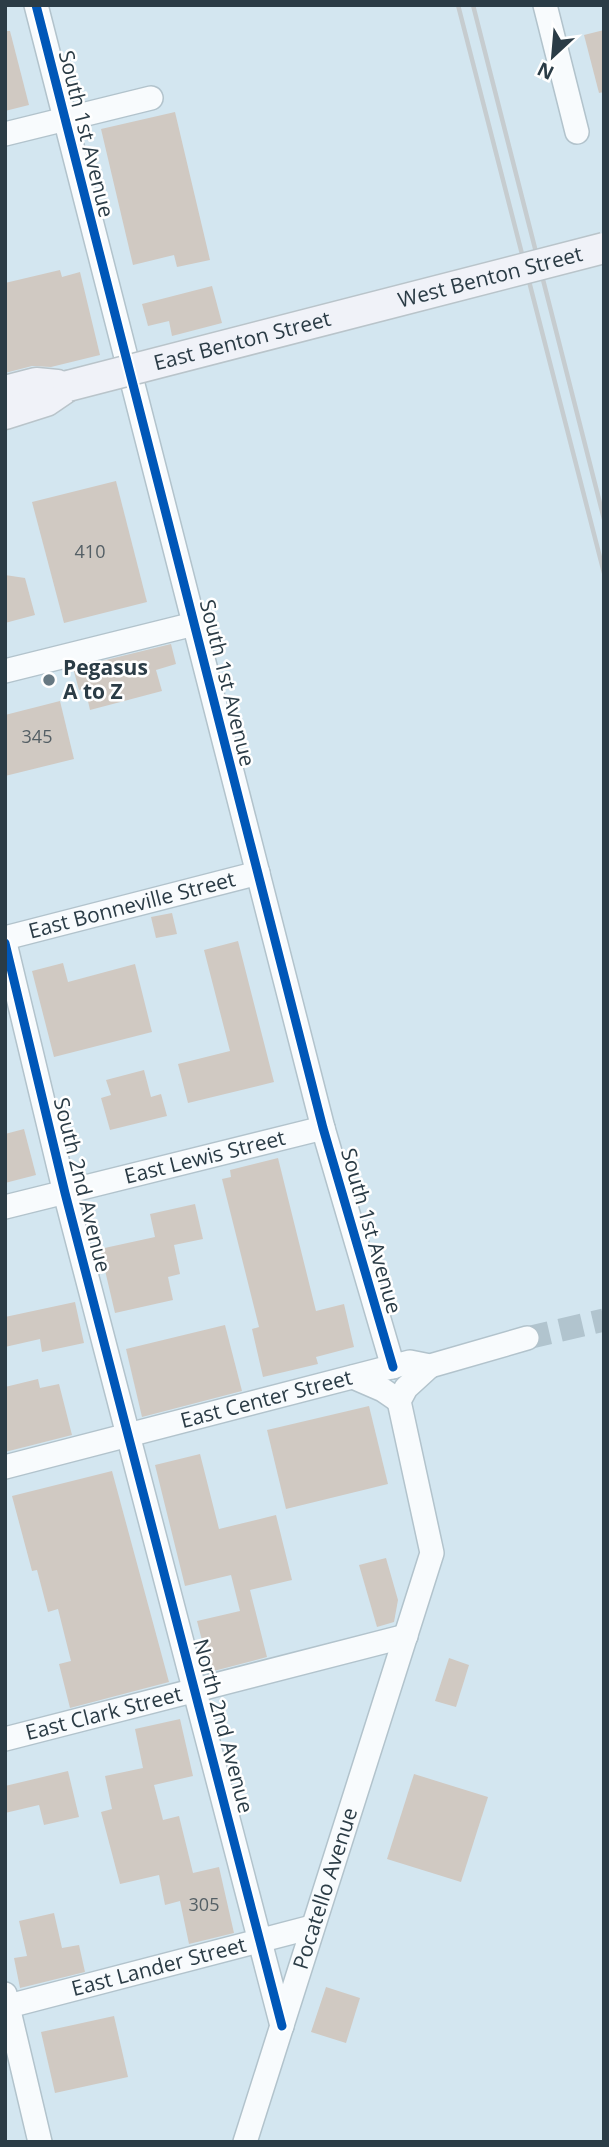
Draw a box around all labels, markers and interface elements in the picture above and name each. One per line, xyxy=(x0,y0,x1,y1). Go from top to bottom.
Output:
north arrow xyxy=(518,21,588,91)
street label: South 1st Avenue xyxy=(53,47,121,220)
text: N xyxy=(533,56,558,86)
street label: West Benton Street xyxy=(395,239,585,314)
street label: East Benton Street xyxy=(151,304,334,376)
house number: 410 xyxy=(75,539,105,563)
street label: South 1st Avenue xyxy=(194,596,262,769)
place label: Pegasus A to Z xyxy=(63,653,148,705)
marker: Pegasus A to Z xyxy=(41,672,57,688)
house number: 345 xyxy=(22,724,52,748)
street label: East Bonneville Street xyxy=(25,864,238,944)
street label: South 2nd Avenue xyxy=(48,1094,118,1275)
street label: East Lewis Street xyxy=(121,1123,288,1190)
street label: South 1st Avenue xyxy=(335,1145,409,1317)
street label: East Center Street xyxy=(177,1363,355,1434)
street label: North 2nd Avenue xyxy=(187,1636,261,1816)
street label: East Clark Street xyxy=(22,1679,185,1746)
street label: Pocatello Avenue xyxy=(286,1804,363,1973)
house number: 305 xyxy=(189,1892,219,1916)
street label: East Lander Street xyxy=(68,1930,249,2002)

